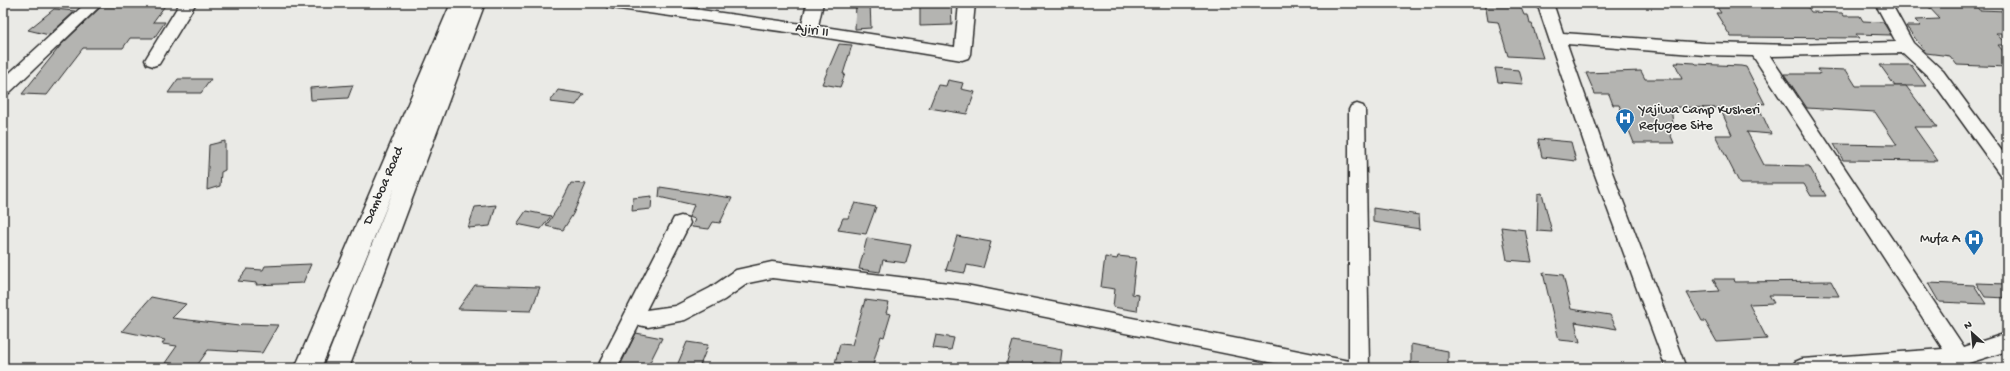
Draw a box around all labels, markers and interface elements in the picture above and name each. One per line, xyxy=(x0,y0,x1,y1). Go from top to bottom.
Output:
street label: Ajiri II xyxy=(794,20,830,42)
place label: Yajiwa Camp Kusheri Refugee Site xyxy=(1637,102,1760,135)
hospital icon: Yajiwa Camp Kusheri Refugee Site xyxy=(1614,107,1636,135)
street label: Damboa Road xyxy=(360,143,409,229)
hospital icon: Mufa A xyxy=(1963,228,1985,256)
place label: Mufa A xyxy=(1920,231,1961,248)
north arrow xyxy=(1952,313,1992,353)
text: N xyxy=(1962,319,1974,333)

